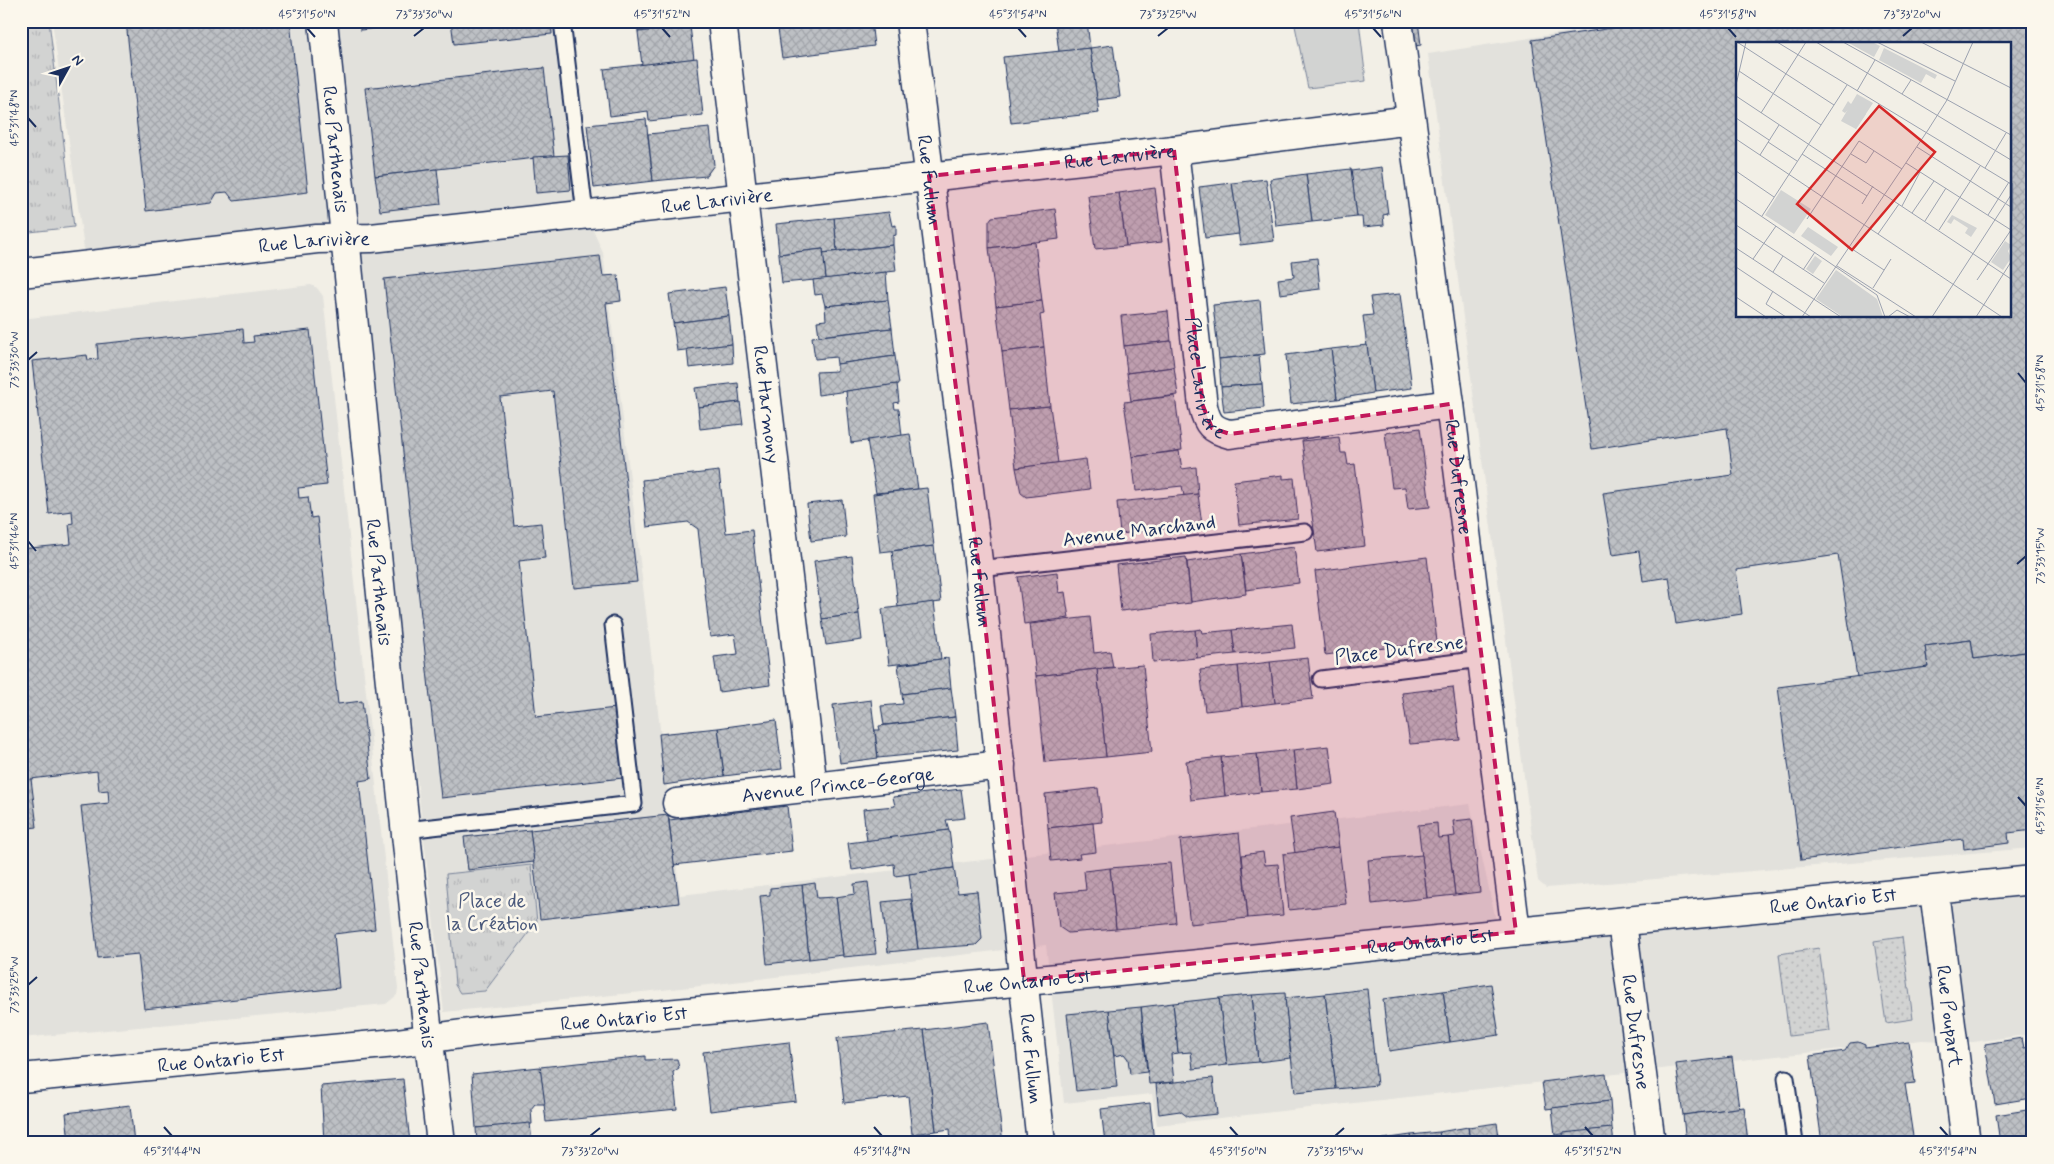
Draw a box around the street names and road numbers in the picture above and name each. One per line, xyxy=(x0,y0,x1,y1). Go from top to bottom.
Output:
street label: Rue Parthenais xyxy=(315,85,355,214)
street label: Rue Fullum xyxy=(909,133,948,227)
street label: Rue Larivière xyxy=(1063,138,1177,177)
street label: Rue Larivière xyxy=(660,182,774,221)
street label: Rue Larivière xyxy=(257,226,370,261)
street label: Place Larivière xyxy=(1178,315,1229,447)
street label: Rue Harmony xyxy=(746,344,786,465)
street label: Rue Dufresne xyxy=(1437,418,1478,536)
street label: Avenue Marchand xyxy=(1061,509,1217,554)
street label: Rue Parthenais xyxy=(358,517,398,647)
street label: Rue Fullum xyxy=(960,535,997,628)
street label: Place Dufresne xyxy=(1333,629,1466,672)
street label: Avenue Prince-George xyxy=(740,761,936,810)
street label: Rue Ontario Est xyxy=(1769,882,1898,921)
street label: Rue Parthenais xyxy=(401,920,442,1050)
street label: Rue Ontario Est xyxy=(1366,922,1495,962)
street label: Rue Ontario Est xyxy=(963,963,1092,1002)
street label: Rue Poupart xyxy=(1929,964,1968,1069)
street label: Rue Dufresne xyxy=(1614,973,1656,1092)
street label: Rue Ontario Est xyxy=(559,1000,689,1039)
street label: Rue Fullum xyxy=(1012,1012,1049,1105)
street label: Rue Ontario Est xyxy=(157,1041,286,1080)

